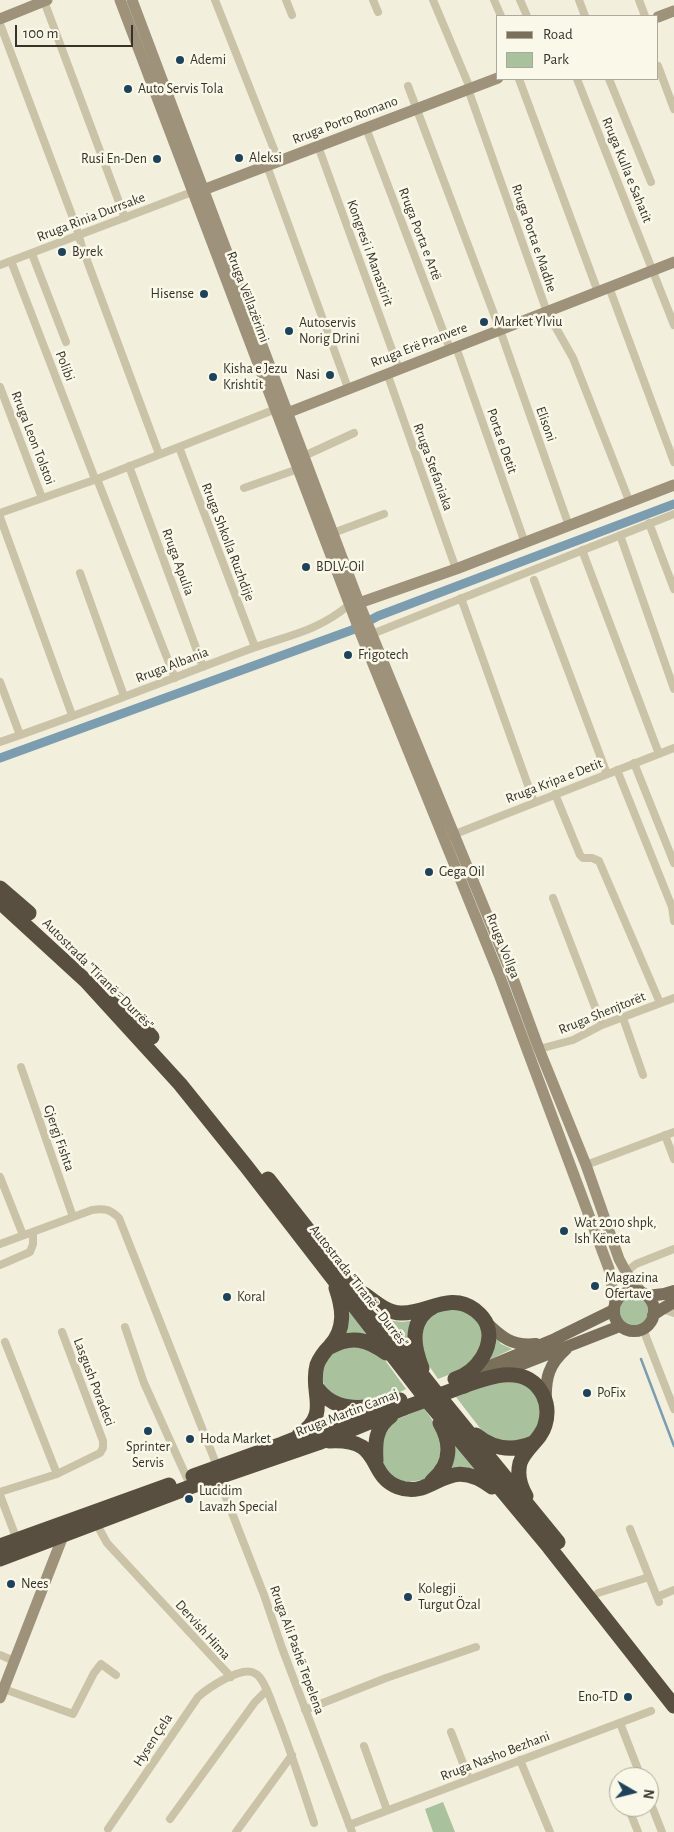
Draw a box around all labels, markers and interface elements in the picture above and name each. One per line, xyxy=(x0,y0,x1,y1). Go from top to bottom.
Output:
scale bar xyxy=(18,15,135,47)
legend xyxy=(497,15,659,80)
text: 100 m xyxy=(23,26,58,41)
text: Road xyxy=(543,27,573,42)
place label: Ademi xyxy=(190,52,226,68)
text: Park xyxy=(543,52,569,67)
marker: Ademi xyxy=(174,54,186,66)
place label: Auto Servis Tola xyxy=(138,81,223,97)
marker: Auto Servis Tola xyxy=(122,83,134,95)
street label: Rruga Porto Romano xyxy=(290,92,400,148)
street label: Rruga Kulla e Sahatit xyxy=(598,115,656,225)
place label: Aleksi xyxy=(249,150,282,166)
place label: Rusi En-Den xyxy=(81,151,147,167)
marker: Aleksi xyxy=(233,152,245,164)
marker: Rusi En-Den xyxy=(151,153,163,165)
street label: Rruga Porta e Madhe xyxy=(508,182,560,294)
street label: Rruga Porta e Artë xyxy=(395,185,445,283)
street label: Rruga Rinia Durrsake xyxy=(35,189,147,245)
street label: Kongresi i Manastirit xyxy=(343,198,397,308)
place label: Byrek xyxy=(72,244,103,260)
marker: Byrek xyxy=(56,246,68,258)
street label: Rruga Vëllazërimi xyxy=(223,249,273,345)
place label: Hisense xyxy=(151,286,194,302)
marker: Hisense xyxy=(198,288,210,300)
place label: Market Ylviu xyxy=(494,314,562,330)
place label: Autoservis Norig Drini xyxy=(299,315,360,348)
marker: Market Ylviu xyxy=(478,316,490,328)
street label: Rruga Erë Pranvere xyxy=(368,319,470,371)
marker: Autoservis Norig Drini xyxy=(283,325,295,337)
street label: Polibi xyxy=(52,349,78,383)
place label: Kisha e Jezu Krishtit xyxy=(223,361,287,394)
place label: Nasi xyxy=(296,367,320,383)
marker: Nasi xyxy=(324,369,336,381)
marker: Kisha e Jezu Krishtit xyxy=(207,371,219,383)
street label: Rruga Leon Tolstoi xyxy=(7,389,59,487)
street label: Elisoni xyxy=(532,404,560,444)
street label: Porta e Detit xyxy=(483,406,521,476)
street label: Rruga Stefaniaka xyxy=(409,421,457,513)
street label: Rruga Shkolla Ruzhdije xyxy=(198,480,258,604)
street label: Rruga Apulia xyxy=(158,526,198,598)
place label: BDLV-Oil xyxy=(316,559,364,575)
marker: BDLV-Oil xyxy=(300,561,312,573)
street label: Rruga Albania xyxy=(133,643,211,687)
place label: Frigotech xyxy=(358,647,409,663)
marker: Frigotech xyxy=(342,649,354,661)
street label: Rruga Kripa e Detit xyxy=(503,755,605,807)
place label: Gega Oil xyxy=(439,864,485,880)
marker: Gega Oil xyxy=(423,866,435,878)
street label: Rruga Vollga xyxy=(482,911,524,981)
street label: Autostrada "Tiranë - Durrës" xyxy=(39,915,157,1033)
street label: Rruga Shenjtorët xyxy=(556,988,648,1038)
street label: Gjergj Fishta xyxy=(40,1103,78,1173)
place label: Wat 2010 shpk, Ish Këneta xyxy=(574,1215,656,1248)
street label: Autostrada "Tiranë - Durrës" xyxy=(306,1221,412,1351)
marker: Wat 2010 shpk, Ish Këneta xyxy=(558,1225,570,1237)
place label: Magazina Ofertave xyxy=(605,1270,658,1302)
marker: Magazina Ofertave xyxy=(589,1280,601,1292)
place label: Koral xyxy=(237,1289,265,1305)
marker: Koral xyxy=(221,1291,233,1303)
street label: Lasgush Poradeci xyxy=(70,1336,118,1428)
place label: PoFix xyxy=(597,1385,626,1401)
street label: Rruga Martin Camaj xyxy=(293,1386,401,1440)
marker: PoFix xyxy=(581,1387,593,1399)
marker: Sprinter Servis xyxy=(142,1425,154,1437)
place label: Hoda Market xyxy=(200,1431,271,1447)
marker: Hoda Market xyxy=(184,1433,196,1445)
place label: Sprinter Servis xyxy=(126,1439,170,1471)
place label: Lucidim Lavazh Special xyxy=(199,1483,278,1515)
marker: Lucidim Lavazh Special xyxy=(183,1493,195,1505)
place label: Nees xyxy=(21,1576,48,1592)
marker: Nees xyxy=(5,1578,17,1590)
place label: Kolegji Turgut Özal xyxy=(418,1581,481,1614)
street label: Rruga Ali Pashë Tepelena xyxy=(266,1583,328,1717)
marker: Kolegji Turgut Özal xyxy=(402,1591,414,1603)
street label: Dervish Hima xyxy=(172,1597,234,1663)
place label: Eno-TD xyxy=(578,1689,618,1705)
marker: Eno-TD xyxy=(622,1691,634,1703)
street label: Hysen Çela xyxy=(130,1710,176,1770)
street label: Rruga Nasho Bezhani xyxy=(438,1727,552,1785)
north arrow xyxy=(609,1767,659,1817)
text: N xyxy=(640,1788,655,1800)

